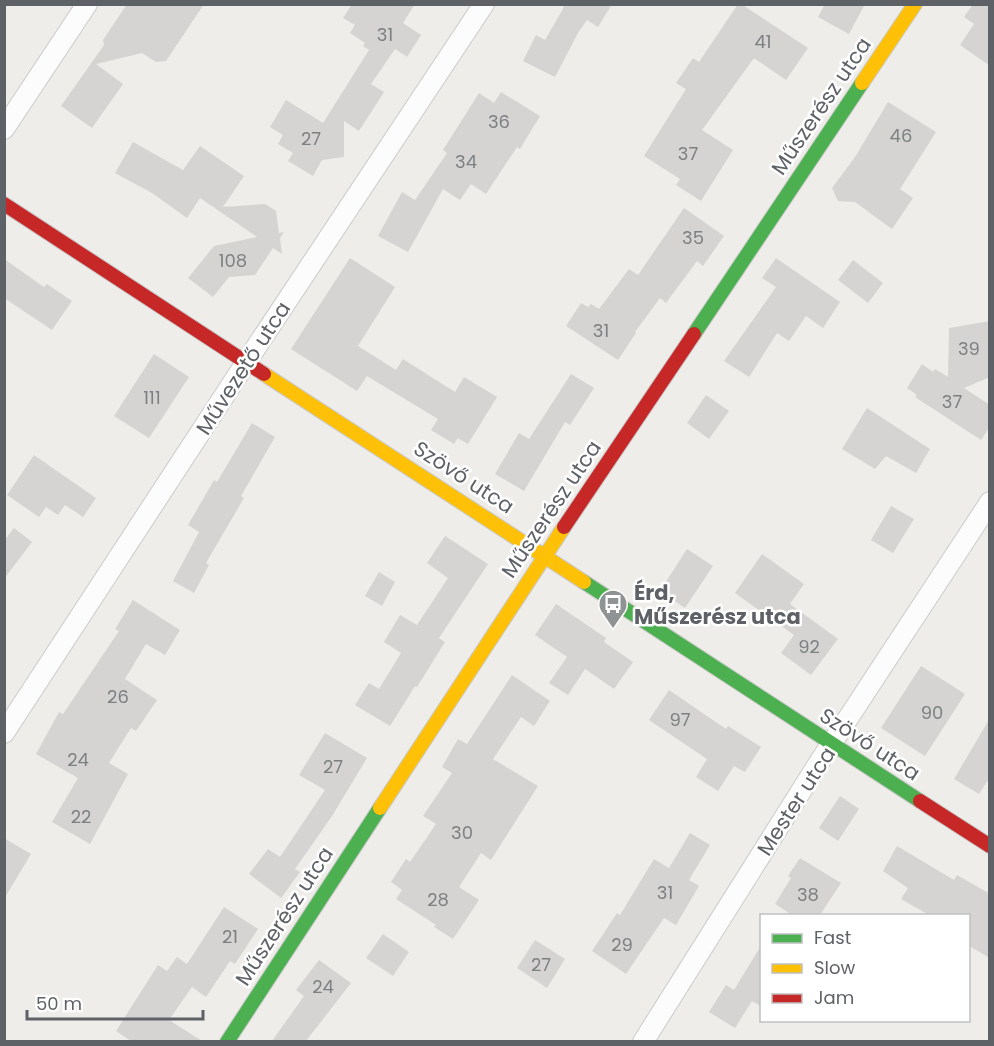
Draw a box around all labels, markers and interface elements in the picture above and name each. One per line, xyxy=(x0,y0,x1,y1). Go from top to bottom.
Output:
house number: 31 xyxy=(377,22,393,47)
house number: 41 xyxy=(754,29,772,54)
street label: Műszerész utca xyxy=(764,32,878,180)
house number: 36 xyxy=(488,109,510,134)
house number: 46 xyxy=(890,123,912,148)
house number: 27 xyxy=(301,126,321,151)
house number: 37 xyxy=(678,141,698,166)
house number: 34 xyxy=(455,149,477,174)
house number: 35 xyxy=(682,225,704,250)
house number: 108 xyxy=(219,248,247,273)
street label: Művezető utca xyxy=(189,296,297,440)
house number: 31 xyxy=(593,318,609,343)
house number: 39 xyxy=(958,336,980,361)
house number: 111 xyxy=(143,385,161,410)
house number: 37 xyxy=(942,389,962,414)
street label: Szövő utca xyxy=(408,434,520,520)
street label: Műszerész utca xyxy=(494,435,608,583)
place label: Érd, Műszerész utca xyxy=(634,578,801,631)
bus stop icon: Érd, Műszerész utca xyxy=(597,588,629,630)
house number: 92 xyxy=(798,634,820,659)
house number: 26 xyxy=(107,684,129,709)
house number: 90 xyxy=(921,700,943,725)
street label: Szövő utca xyxy=(814,701,926,787)
house number: 97 xyxy=(669,707,691,732)
street label: Mester utca xyxy=(750,741,842,861)
house number: 24 xyxy=(67,747,89,772)
house number: 27 xyxy=(323,754,343,779)
house number: 22 xyxy=(71,804,91,829)
house number: 30 xyxy=(451,820,473,845)
street label: Műszerész utca xyxy=(228,841,340,991)
house number: 31 xyxy=(657,880,673,905)
house number: 38 xyxy=(797,882,819,907)
house number: 28 xyxy=(427,887,449,912)
legend xyxy=(760,914,970,1022)
house number: 21 xyxy=(222,924,238,949)
text: Fast xyxy=(814,925,851,950)
house number: 29 xyxy=(611,932,633,957)
house number: 27 xyxy=(531,952,551,977)
text: Slow xyxy=(814,955,856,980)
house number: 24 xyxy=(312,974,334,999)
scale bar xyxy=(27,983,202,1021)
text: Jam xyxy=(814,985,854,1010)
text: 50 m xyxy=(36,991,82,1016)

